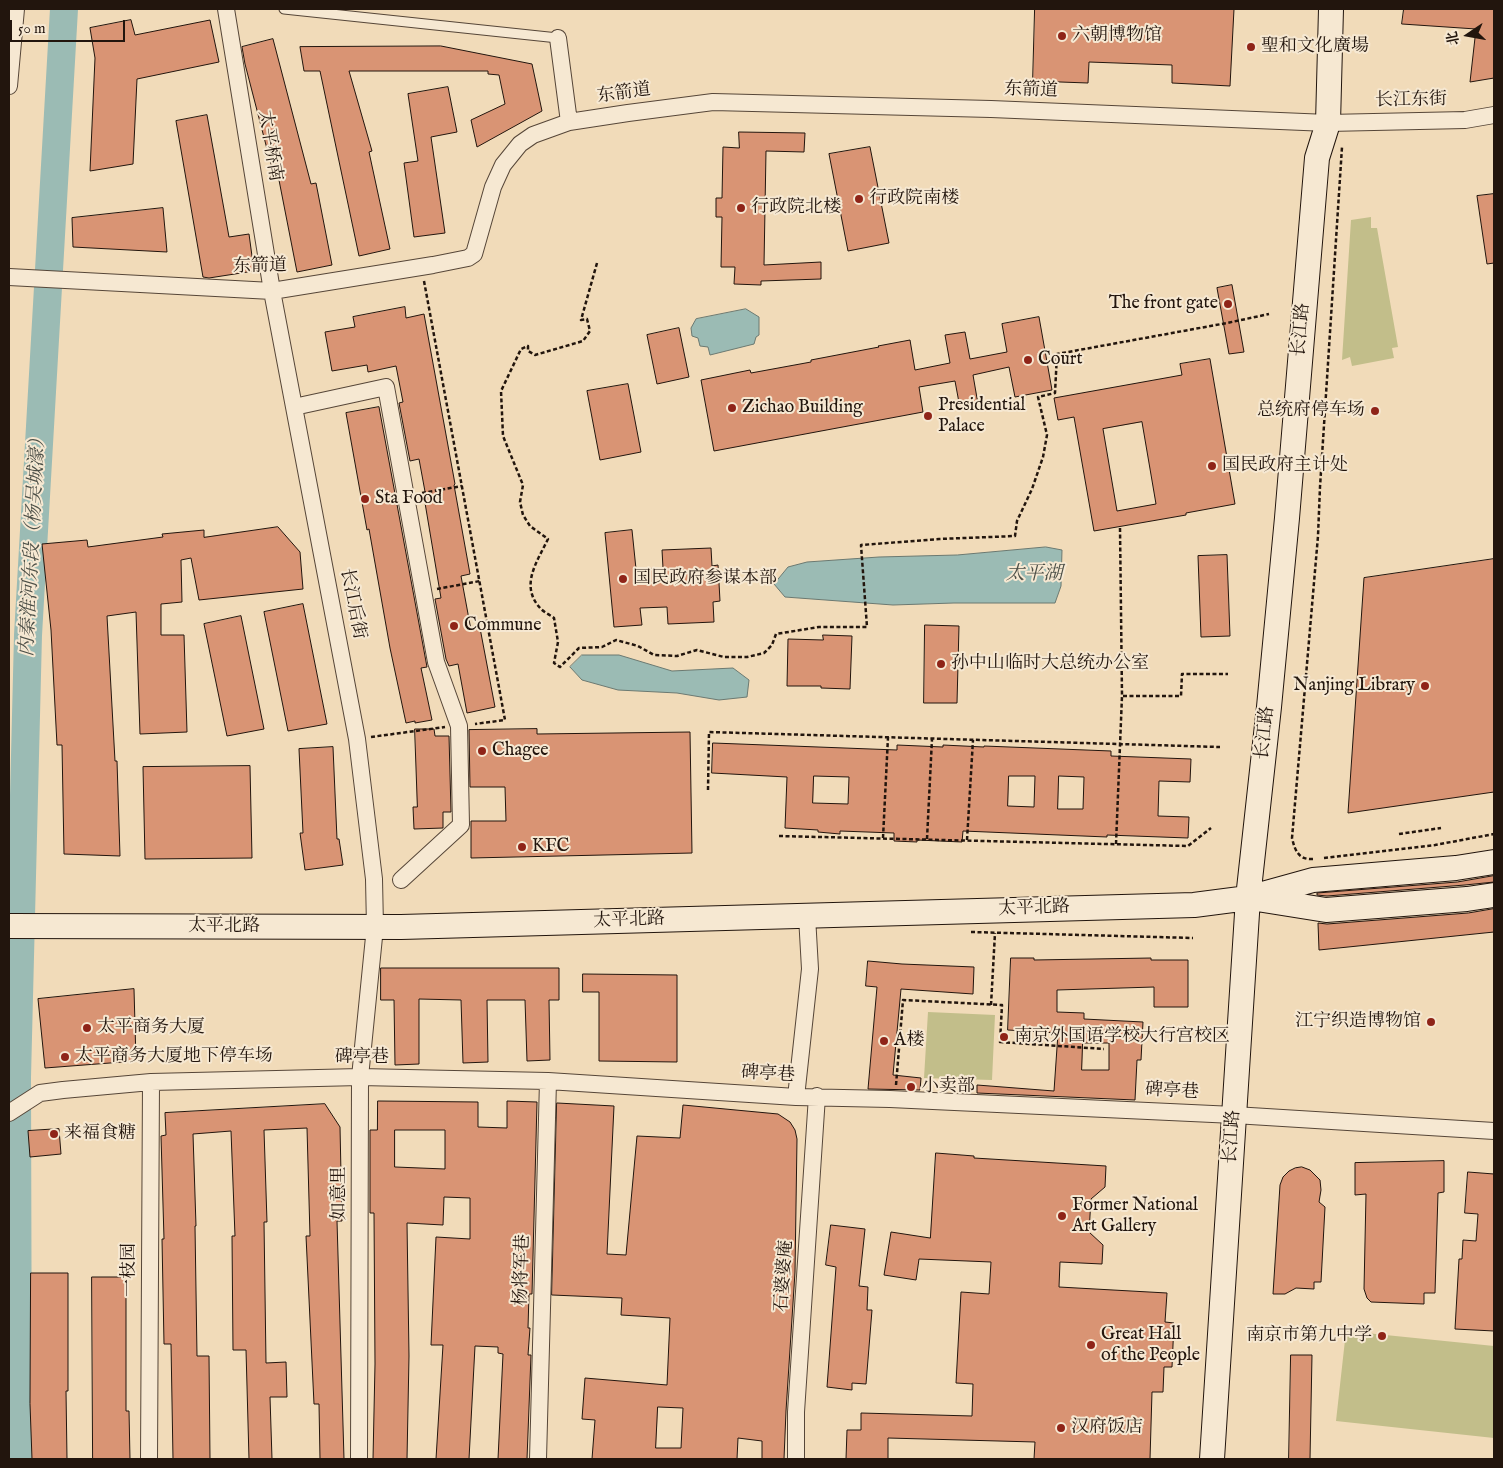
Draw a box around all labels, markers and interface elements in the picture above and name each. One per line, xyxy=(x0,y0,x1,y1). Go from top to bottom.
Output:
scale bar xyxy=(12,10,128,42)
north arrow xyxy=(1443,10,1493,60)
text: 50 m xyxy=(18,19,46,38)
place label: 六朝博物馆 xyxy=(1072,25,1162,47)
text: 北 xyxy=(1443,29,1464,47)
marker: 六朝博物馆 xyxy=(1056,30,1068,42)
place label: 聖和文化廣場 xyxy=(1261,36,1369,58)
marker: 聖和文化廣場 xyxy=(1245,41,1257,53)
street label: 东箭道 xyxy=(1004,79,1058,103)
street label: 东箭道 xyxy=(596,80,652,108)
street label: 长江东街 xyxy=(1375,90,1447,112)
street label: 太平桥南 xyxy=(253,109,285,183)
place label: 行政院南楼 xyxy=(869,188,959,210)
marker: 行政院南楼 xyxy=(853,193,865,205)
place label: 行政院北楼 xyxy=(751,197,841,219)
marker: 行政院北楼 xyxy=(735,202,747,214)
street label: 东箭道 xyxy=(233,256,287,278)
place label: The front gate xyxy=(1109,293,1218,315)
marker: The front gate xyxy=(1222,298,1234,310)
street label: 长江路 xyxy=(1289,302,1315,358)
place label: Court xyxy=(1038,349,1083,371)
marker: Court xyxy=(1022,354,1034,366)
place label: Presidential Palace xyxy=(938,395,1025,438)
place label: Zichao Building xyxy=(742,397,863,419)
place label: 总统府停车场 xyxy=(1257,400,1365,422)
marker: Zichao Building xyxy=(726,402,738,414)
marker: 总统府停车场 xyxy=(1369,405,1381,417)
marker: Presidential Palace xyxy=(922,410,934,422)
water label: 内秦淮河东段（杨吴城濠） xyxy=(17,429,51,657)
place label: 国民政府主计处 xyxy=(1222,455,1348,477)
marker: 国民政府主计处 xyxy=(1206,460,1218,472)
place label: Sta Food xyxy=(375,488,442,510)
marker: Sta Food xyxy=(359,493,371,505)
water label: 太平湖 xyxy=(1006,564,1062,586)
street label: 长江后街 xyxy=(335,567,369,641)
place label: 国民政府参谋本部 xyxy=(633,568,777,590)
marker: 国民政府参谋本部 xyxy=(617,573,629,585)
place label: Commune xyxy=(464,615,541,637)
marker: Commune xyxy=(448,620,460,632)
place label: 孙中山临时大总统办公室 xyxy=(951,653,1149,675)
marker: 孙中山临时大总统办公室 xyxy=(935,658,947,670)
place label: Nanjing Library xyxy=(1293,675,1415,697)
marker: Nanjing Library xyxy=(1419,680,1431,692)
street label: 长江路 xyxy=(1252,705,1280,761)
place label: Chagee xyxy=(492,740,549,762)
marker: Chagee xyxy=(476,745,488,757)
place label: KFC xyxy=(532,836,569,858)
marker: KFC xyxy=(516,841,528,853)
street label: 太平北路 xyxy=(998,897,1070,921)
street label: 太平北路 xyxy=(593,909,665,933)
street label: 太平北路 xyxy=(188,916,260,938)
place label: 江宁织造博物馆 xyxy=(1295,1011,1421,1033)
marker: 江宁织造博物馆 xyxy=(1425,1016,1437,1028)
place label: 太平商务大厦 xyxy=(97,1017,205,1039)
marker: 太平商务大厦 xyxy=(81,1022,93,1034)
place label: 南京外国语学校大行宫校区 xyxy=(1014,1026,1230,1048)
place label: A楼 xyxy=(894,1030,924,1052)
marker: 南京外国语学校大行宫校区 xyxy=(998,1031,1010,1043)
marker: A楼 xyxy=(878,1035,890,1047)
place label: 太平商务大厦地下停车场 xyxy=(75,1046,273,1068)
street label: 碑亭巷 xyxy=(335,1047,389,1069)
marker: 太平商务大厦地下停车场 xyxy=(59,1051,71,1063)
street label: 碑亭巷 xyxy=(740,1063,796,1087)
place label: 小卖部 xyxy=(921,1076,975,1098)
street label: 碑亭巷 xyxy=(1144,1080,1200,1104)
marker: 小卖部 xyxy=(905,1081,917,1093)
street label: 长江路 xyxy=(1220,1109,1246,1165)
place label: 来福食糖 xyxy=(64,1123,136,1145)
marker: 来福食糖 xyxy=(48,1128,60,1140)
street label: 如意里 xyxy=(329,1166,351,1220)
place label: Former National Art Gallery xyxy=(1072,1195,1198,1238)
marker: Former National Art Gallery xyxy=(1056,1210,1068,1222)
street label: 杨将军巷 xyxy=(511,1234,535,1306)
street label: 石婆婆庵 xyxy=(772,1239,798,1313)
street label: 一枝园 xyxy=(119,1243,141,1297)
place label: Great Hall of the People xyxy=(1101,1324,1200,1366)
place label: 南京市第九中学 xyxy=(1246,1325,1372,1347)
marker: 南京市第九中学 xyxy=(1376,1330,1388,1342)
marker: Great Hall of the People xyxy=(1085,1339,1097,1351)
place label: 汉府饭店 xyxy=(1071,1417,1143,1439)
marker: 汉府饭店 xyxy=(1055,1422,1067,1434)

